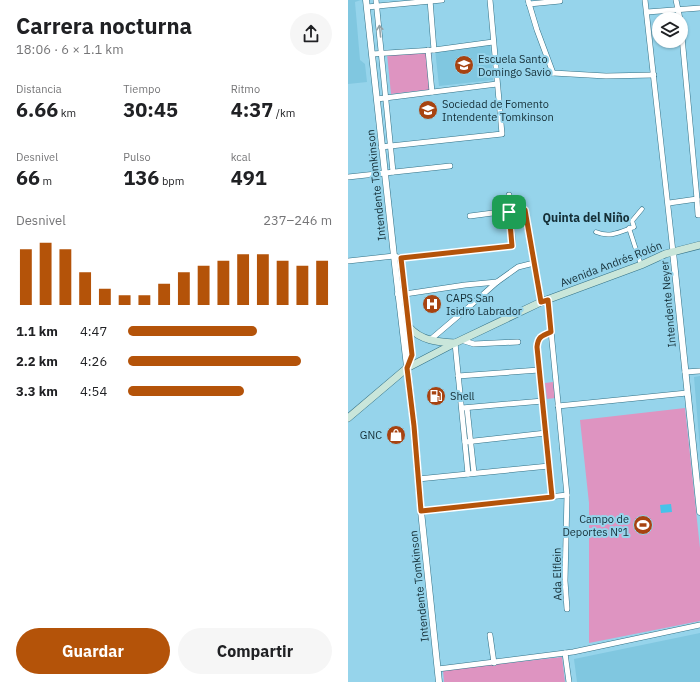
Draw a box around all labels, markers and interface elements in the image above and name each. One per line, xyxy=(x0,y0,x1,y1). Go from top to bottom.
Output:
text: Carrera nocturna xyxy=(16,11,192,40)
map controls xyxy=(652,12,688,48)
button: layers xyxy=(652,12,688,48)
button: share xyxy=(290,13,332,55)
one-way arrow xyxy=(376,25,383,38)
text: 18:06 · 6 × 1.1 km xyxy=(16,41,124,58)
place label: Escuela Santo Domingo Savio xyxy=(478,52,551,79)
school or university icon: Escuela Santo Domingo Savio xyxy=(453,54,475,76)
text: Distancia xyxy=(16,82,62,96)
text: Tiempo xyxy=(123,82,161,96)
text: Ritmo xyxy=(231,82,260,96)
text: 6.66 xyxy=(16,96,58,123)
text: 30:45 xyxy=(123,96,178,123)
text: 4:37 xyxy=(231,96,273,123)
place label: Sociedad de Fomento Intendente Tomkinson xyxy=(442,97,554,124)
school or university icon: Sociedad de Fomento Intendente Tomkinson xyxy=(417,99,439,121)
text: km xyxy=(58,106,76,120)
text: /km xyxy=(273,106,295,120)
street label: Intendente Tomkinson xyxy=(363,129,389,241)
text: Desnivel xyxy=(16,150,58,164)
text: Pulso xyxy=(123,150,151,164)
text: kcal xyxy=(231,150,251,164)
text: 66 xyxy=(16,164,40,191)
text: 136 xyxy=(123,164,159,191)
text: 491 xyxy=(231,164,267,191)
text: m xyxy=(40,174,52,188)
text: bpm xyxy=(159,174,184,188)
pin xyxy=(492,195,526,229)
icon: arrive xyxy=(498,201,520,223)
district label: Quinta del Niño xyxy=(542,210,630,225)
text: Desnivel xyxy=(16,212,66,229)
text: 237–246 m xyxy=(263,212,332,229)
street label: Avenida Andrés Rolón xyxy=(558,238,664,290)
street label: Intendente Neyer xyxy=(657,260,679,348)
place label: CAPS San Isidro Labrador xyxy=(446,291,522,318)
hospital icon: CAPS San Isidro Labrador xyxy=(421,293,443,315)
text: 1.1 km xyxy=(16,323,58,340)
text: 4:47 xyxy=(80,323,107,340)
text: 2.2 km xyxy=(16,353,58,370)
text: 4:26 xyxy=(80,353,107,370)
text: 3.3 km xyxy=(16,383,58,400)
text: 4:54 xyxy=(80,383,107,400)
fuel station icon: Shell xyxy=(425,385,447,407)
place label: Shell xyxy=(450,389,475,403)
shop icon: GNC xyxy=(385,424,407,446)
place label: GNC xyxy=(360,428,382,442)
place label: Campo de Deportes Nº1 xyxy=(562,512,629,539)
sports icon: Campo de Deportes Nº1 xyxy=(632,514,654,536)
street label: Intendente Tomkinson xyxy=(406,530,432,642)
street label: Ada Elflein xyxy=(550,547,564,601)
button: Guardar xyxy=(16,628,170,674)
button: Compartir xyxy=(178,628,332,674)

